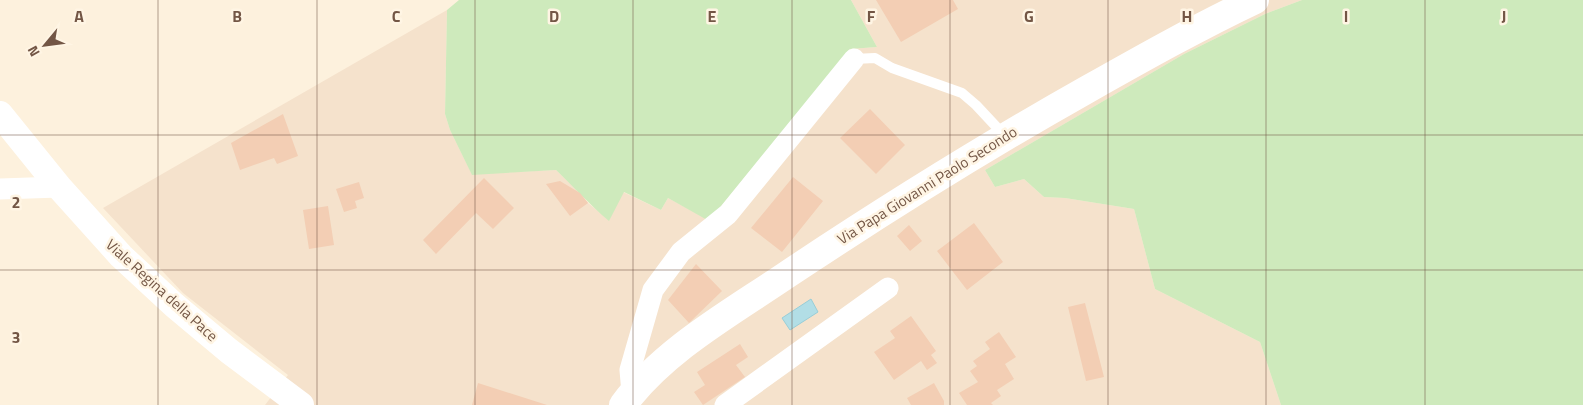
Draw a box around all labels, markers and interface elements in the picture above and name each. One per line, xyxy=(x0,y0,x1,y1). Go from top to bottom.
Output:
text: A xyxy=(74,4,84,28)
text: B xyxy=(232,4,242,28)
text: C xyxy=(392,4,401,28)
text: D xyxy=(549,4,559,28)
text: E xyxy=(708,4,717,28)
text: F xyxy=(867,4,876,28)
text: G xyxy=(1024,4,1034,28)
text: H xyxy=(1182,4,1192,28)
text: I xyxy=(1344,4,1348,28)
text: J xyxy=(1502,4,1506,28)
north arrow xyxy=(20,20,70,70)
text: N xyxy=(22,42,45,61)
street label: Via Papa Giovanni Paolo Secondo xyxy=(833,120,1022,250)
text: 2 xyxy=(12,190,20,214)
street label: Viale Regina della Pace xyxy=(101,233,223,347)
text: 3 xyxy=(12,325,20,349)

